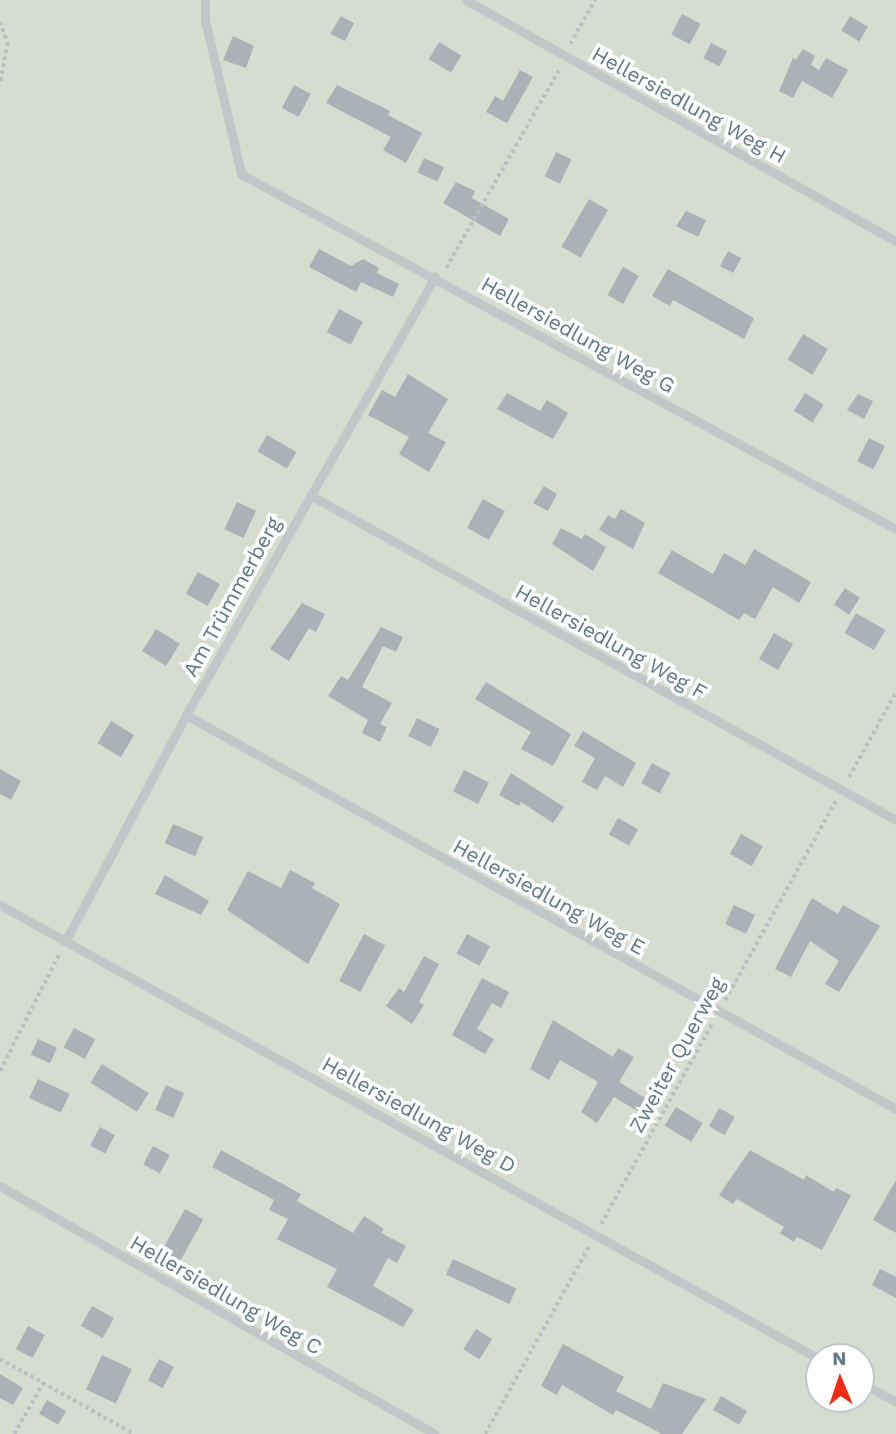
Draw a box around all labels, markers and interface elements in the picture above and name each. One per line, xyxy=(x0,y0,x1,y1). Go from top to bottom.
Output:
street label: Hellersiedlung Weg H xyxy=(587,41,791,169)
street label: Hellersiedlung Weg G xyxy=(476,271,680,399)
street label: Am Trümmerberg xyxy=(178,513,286,681)
street label: Hellersiedlung Weg F xyxy=(511,579,711,705)
street label: Hellersiedlung Weg E xyxy=(448,834,650,960)
street label: Zweiter Querweg xyxy=(624,973,730,1137)
street label: Hellersiedlung Weg D xyxy=(317,1051,521,1179)
street label: Hellersiedlung Weg C xyxy=(126,1230,326,1360)
north arrow xyxy=(805,1343,875,1413)
text: N xyxy=(832,1347,847,1370)

